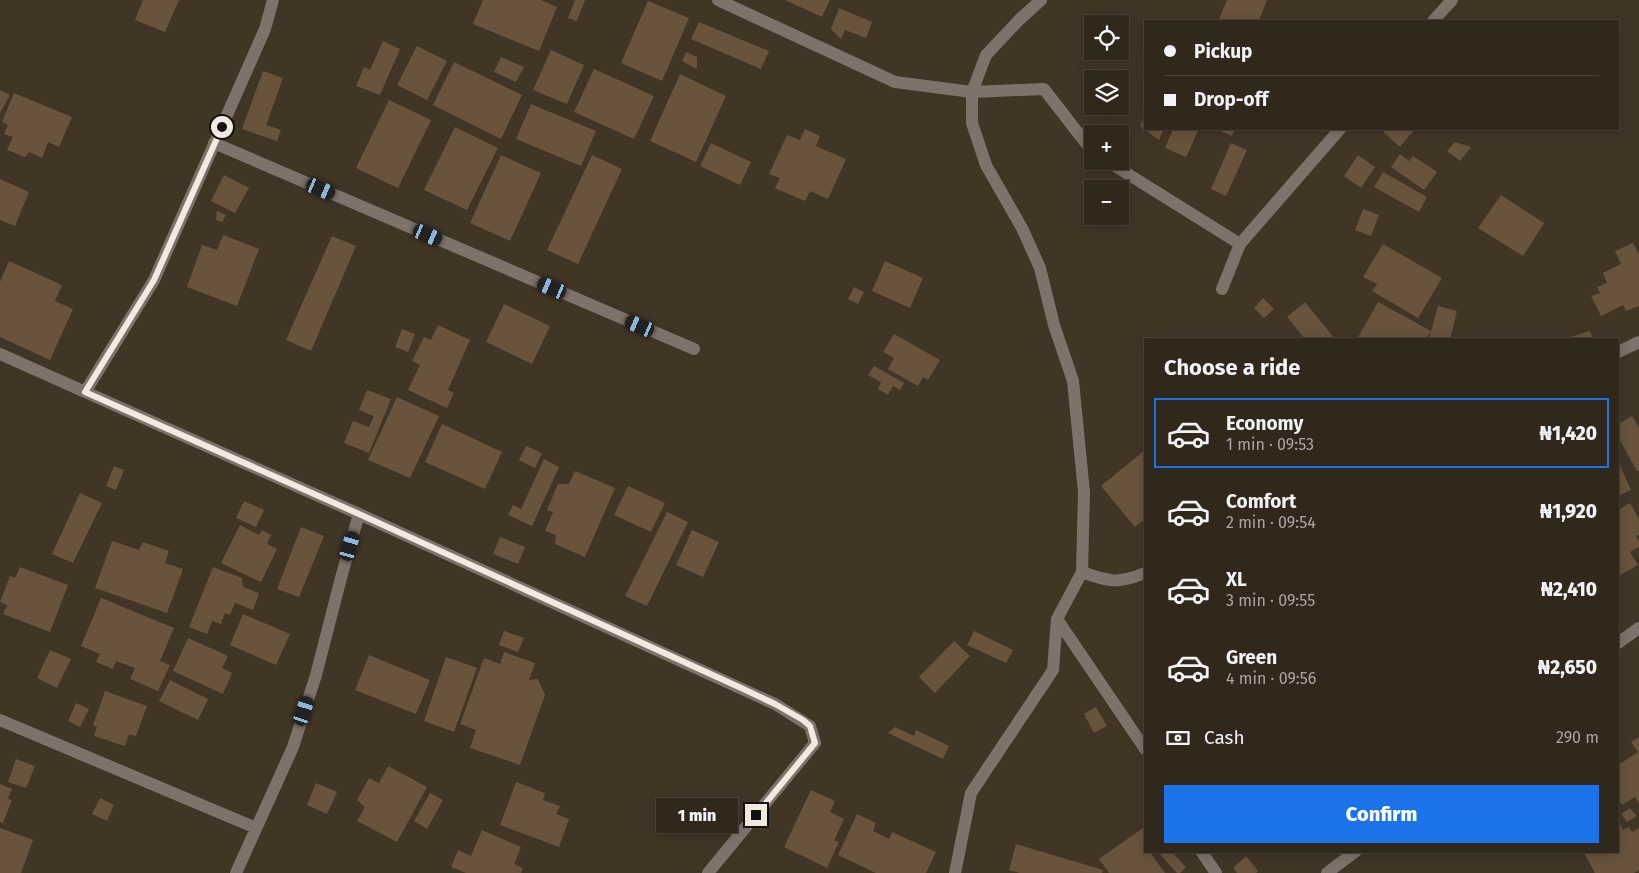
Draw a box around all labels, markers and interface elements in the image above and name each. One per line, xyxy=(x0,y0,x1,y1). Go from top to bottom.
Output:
map controls xyxy=(1084,15,1129,225)
button: locate xyxy=(1084,15,1129,60)
text: Pickup xyxy=(1194,40,1252,63)
button: layers xyxy=(1084,70,1129,115)
text: Drop-off xyxy=(1194,88,1268,111)
route start xyxy=(211,116,233,138)
button: + xyxy=(1084,125,1129,170)
car xyxy=(304,176,337,202)
button: − xyxy=(1084,180,1129,225)
car xyxy=(411,222,444,248)
car xyxy=(535,275,568,301)
car xyxy=(623,313,656,339)
text: Choose a ride xyxy=(1164,354,1300,381)
icon: car xyxy=(1166,411,1211,456)
text: Economy xyxy=(1226,412,1303,435)
text: ₦1,420 xyxy=(1540,422,1597,445)
text: 1 min · 09:53 xyxy=(1226,435,1314,454)
icon: car xyxy=(1166,489,1211,534)
text: Comfort xyxy=(1226,490,1296,513)
text: ₦1,920 xyxy=(1540,500,1597,523)
text: 2 min · 09:54 xyxy=(1226,513,1316,532)
car xyxy=(338,530,361,562)
icon: car xyxy=(1166,567,1211,612)
text: XL xyxy=(1226,568,1247,591)
text: ₦2,410 xyxy=(1541,578,1597,601)
text: 3 min · 09:55 xyxy=(1226,591,1315,610)
icon: car xyxy=(1166,645,1211,690)
text: Green xyxy=(1226,646,1277,669)
text: ₦2,650 xyxy=(1538,656,1597,679)
text: 4 min · 09:56 xyxy=(1226,669,1316,688)
car xyxy=(292,694,315,728)
icon: cash xyxy=(1164,724,1192,752)
text: Cash xyxy=(1204,726,1245,749)
text: 290 m xyxy=(1556,728,1599,747)
button: Confirm xyxy=(1164,785,1599,843)
callout: 1 min xyxy=(656,798,738,832)
route end xyxy=(745,804,767,826)
text: 1 min xyxy=(678,806,716,825)

